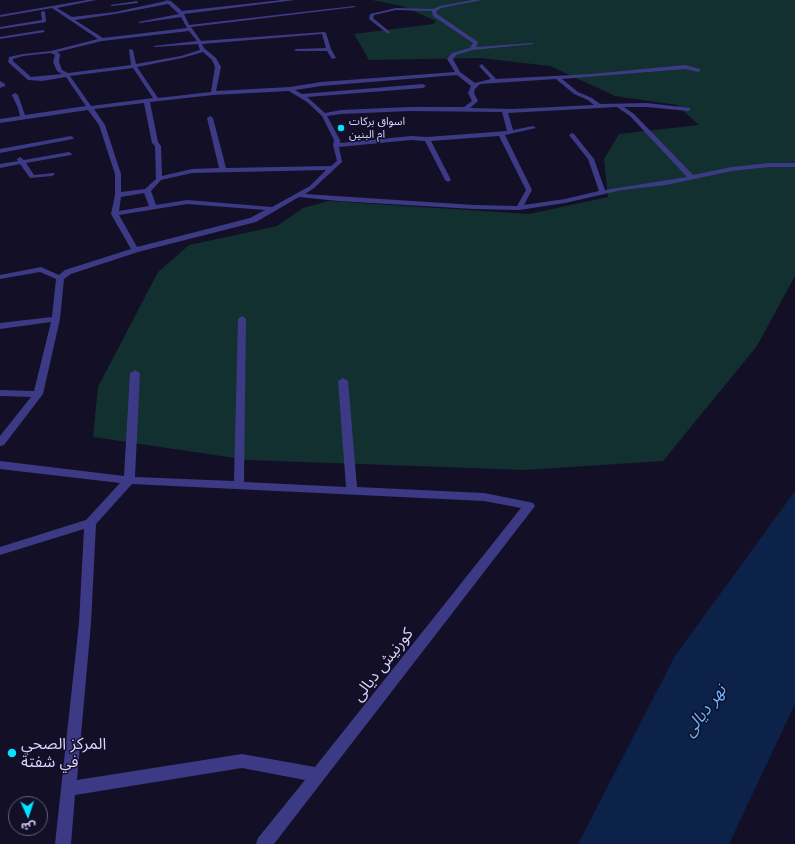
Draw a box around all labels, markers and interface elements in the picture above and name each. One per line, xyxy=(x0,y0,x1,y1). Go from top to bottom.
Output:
place label: اسواق بركات ام البنين xyxy=(349,115,405,141)
marker: اسواق بركات ام البنين xyxy=(336,123,346,133)
street label: كورنيش ديالى xyxy=(349,625,417,705)
water label: نهر ديالى xyxy=(679,681,731,741)
place label: المركز الصحي في شفتة xyxy=(21,734,106,772)
marker: المركز الصحي في شفتة xyxy=(6,747,18,759)
north arrow xyxy=(8,796,48,836)
text: ش xyxy=(21,820,36,834)

